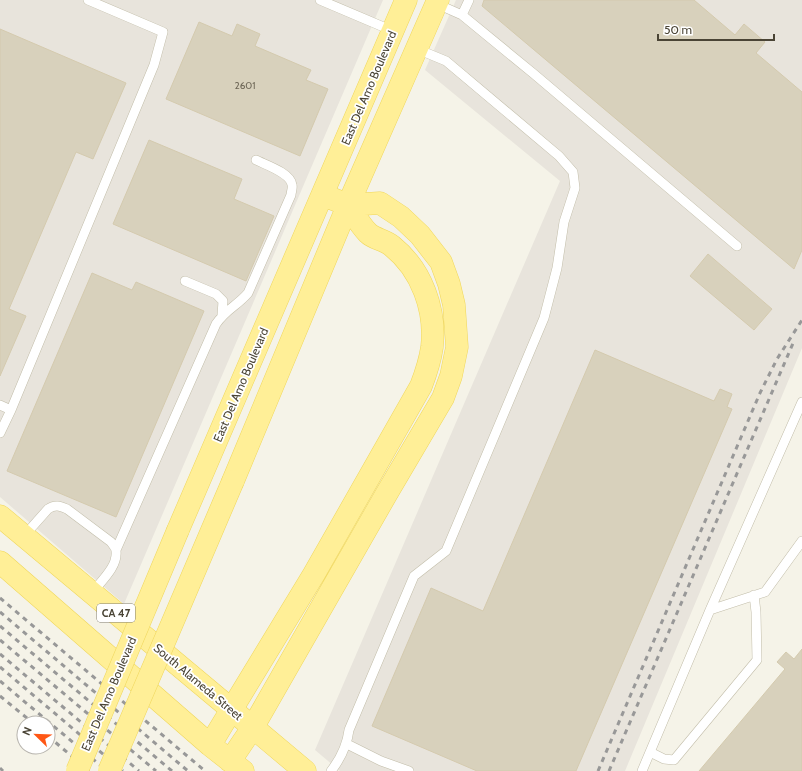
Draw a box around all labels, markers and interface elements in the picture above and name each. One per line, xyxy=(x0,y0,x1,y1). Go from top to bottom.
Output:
scale bar xyxy=(658,16,774,42)
text: 50 m xyxy=(664,22,692,37)
street label: East Del Amo Boulevard xyxy=(338,29,399,147)
house number: 2601 xyxy=(234,79,256,92)
street label: East Del Amo Boulevard xyxy=(210,326,271,444)
road number: CA 47 xyxy=(97,604,135,622)
street label: East Del Amo Boulevard xyxy=(78,635,139,753)
street label: South Alameda Street xyxy=(151,640,246,723)
north arrow xyxy=(16,715,56,755)
text: N xyxy=(19,725,35,737)

